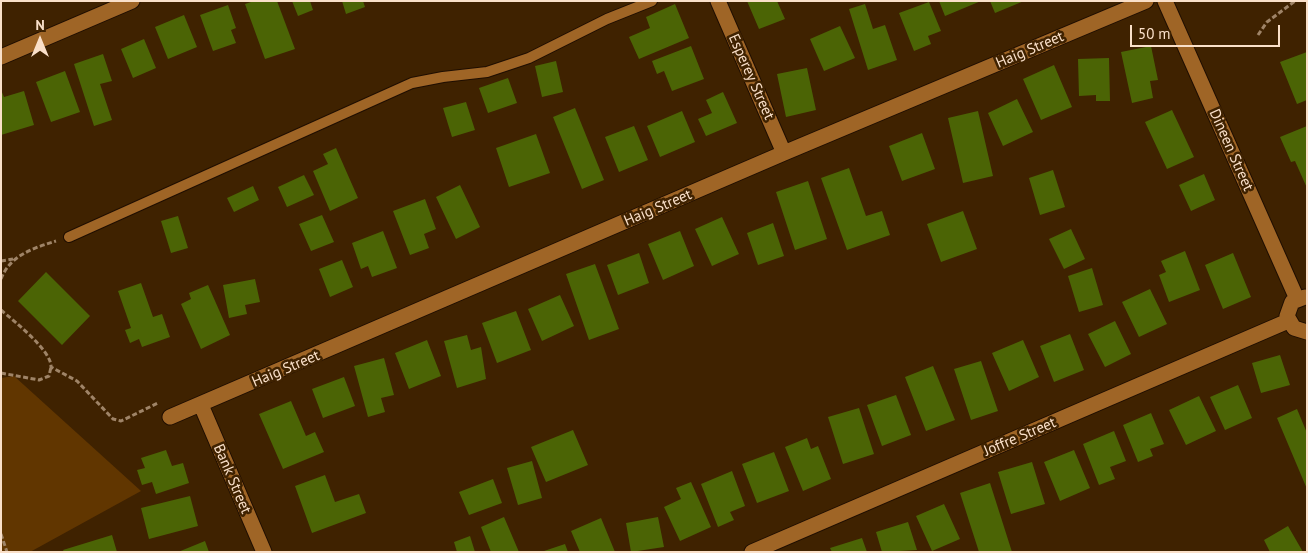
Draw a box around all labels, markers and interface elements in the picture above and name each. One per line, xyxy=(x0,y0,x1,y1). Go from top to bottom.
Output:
north arrow xyxy=(15,15,65,65)
scale bar xyxy=(1133,15,1283,47)
text: N xyxy=(35,16,45,34)
text: 50 m xyxy=(1138,24,1171,43)
street label: Haig Street xyxy=(993,28,1067,72)
street label: Esperey Street xyxy=(724,31,778,123)
street label: Dineen Street xyxy=(1205,106,1257,194)
street label: Haig Street xyxy=(621,186,695,230)
street label: Haig Street xyxy=(249,347,323,391)
street label: Joffre Street xyxy=(981,414,1059,460)
street label: Bank Street xyxy=(209,441,255,517)

